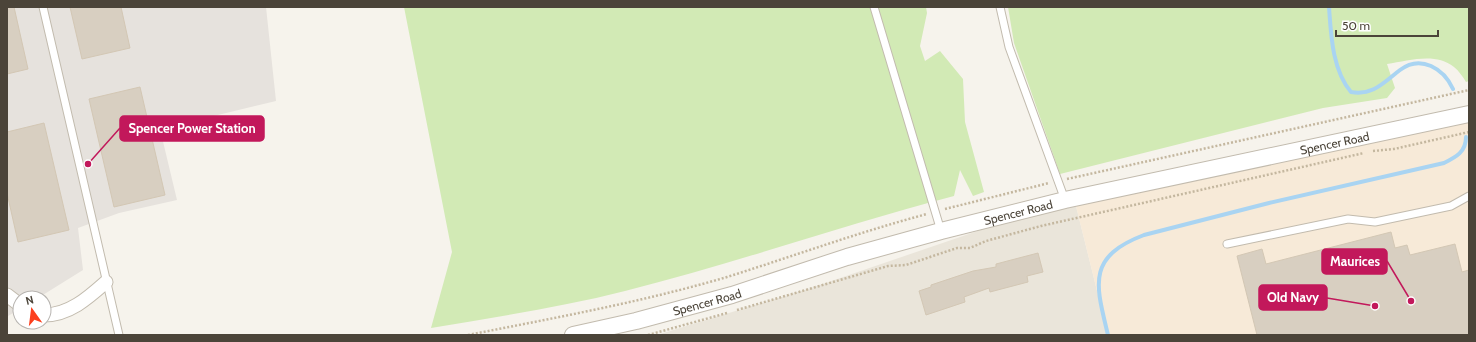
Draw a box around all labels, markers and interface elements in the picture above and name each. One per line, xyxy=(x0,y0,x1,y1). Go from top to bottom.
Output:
scale bar xyxy=(1336,12,1438,38)
text: 50 m xyxy=(1342,18,1370,33)
callout: Spencer Power Station xyxy=(120,116,264,141)
text: Spencer Power Station xyxy=(128,120,256,136)
street label: Spencer Road xyxy=(1298,128,1371,157)
street label: Spencer Road xyxy=(982,196,1054,228)
callout: Maurices xyxy=(1322,249,1387,274)
text: Maurices xyxy=(1330,253,1380,269)
street label: Spencer Road xyxy=(671,285,743,318)
callout: Old Navy xyxy=(1259,285,1327,310)
text: Old Navy xyxy=(1267,289,1319,305)
north arrow xyxy=(12,290,52,330)
text: N xyxy=(24,293,35,308)

